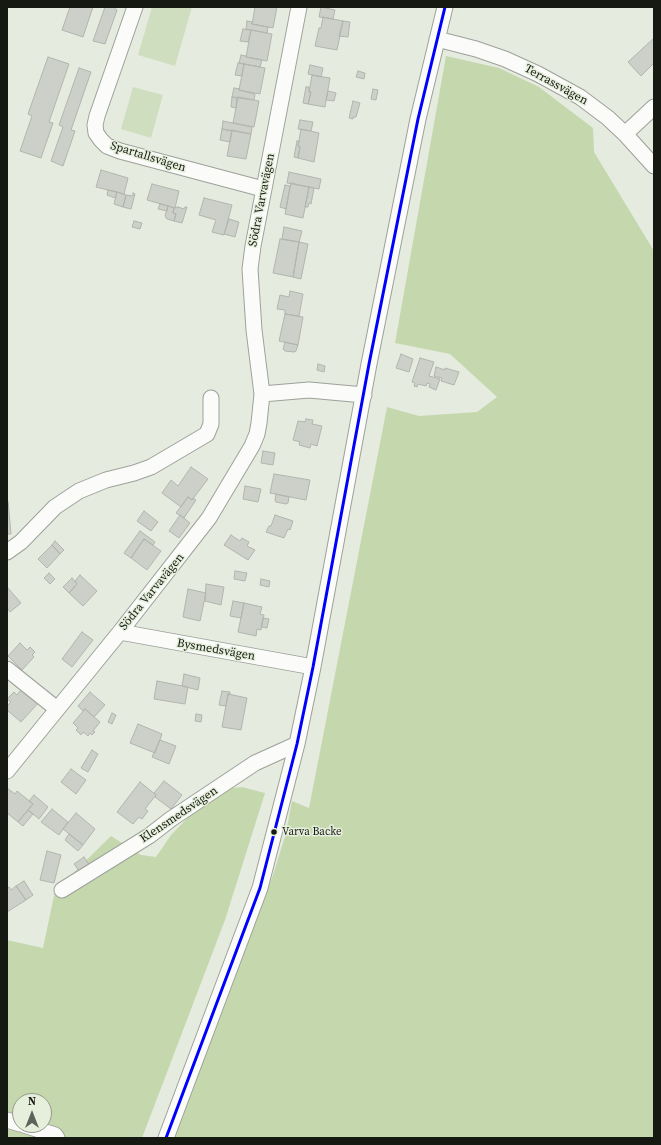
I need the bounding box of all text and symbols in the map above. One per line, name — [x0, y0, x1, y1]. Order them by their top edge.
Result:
street label: Terrassvägen — [522, 62, 590, 108]
street label: Spartallsvägen — [109, 139, 187, 175]
street label: Södra Varvavägen — [246, 152, 278, 248]
street label: Södra Varvavägen — [117, 551, 187, 633]
street label: Bysmedsvägen — [176, 636, 256, 664]
street label: Klensmedsvägen — [137, 784, 221, 846]
place label: Varva Backe — [282, 825, 342, 839]
marker: Varva Backe — [269, 827, 279, 837]
north arrow — [12, 1093, 52, 1133]
text: N — [28, 1094, 36, 1109]

